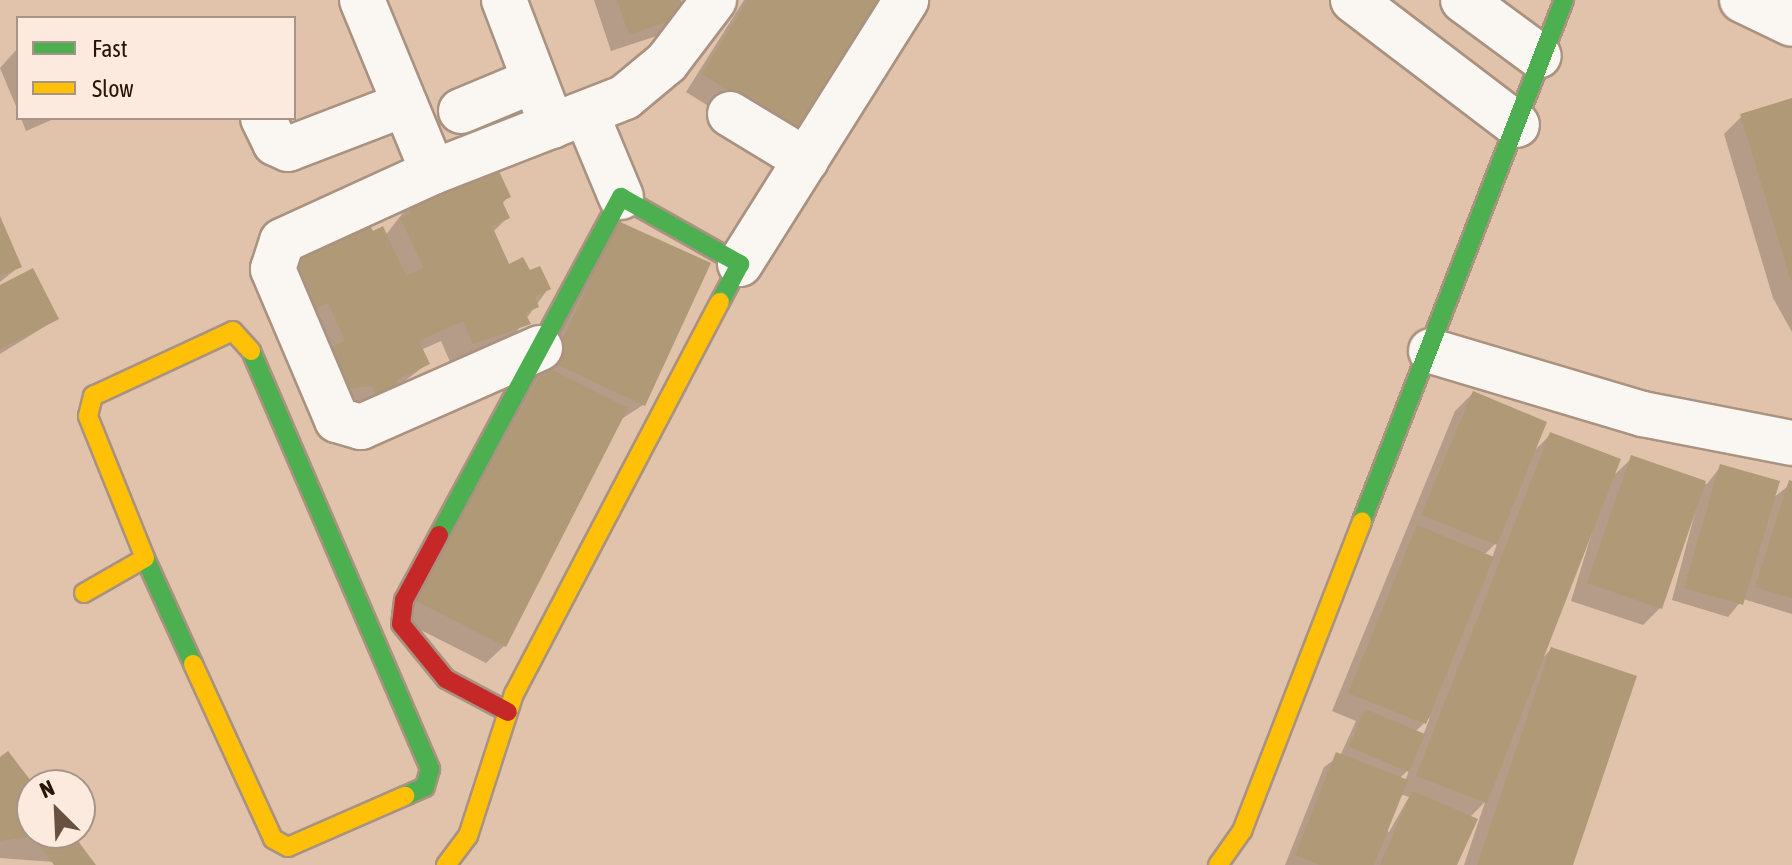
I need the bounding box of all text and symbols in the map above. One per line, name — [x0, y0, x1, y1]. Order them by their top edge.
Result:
legend — [16, 16, 296, 120]
text: Fast — [92, 35, 128, 62]
text: Slow — [92, 75, 134, 102]
north arrow — [16, 769, 96, 849]
text: N — [36, 774, 58, 803]

